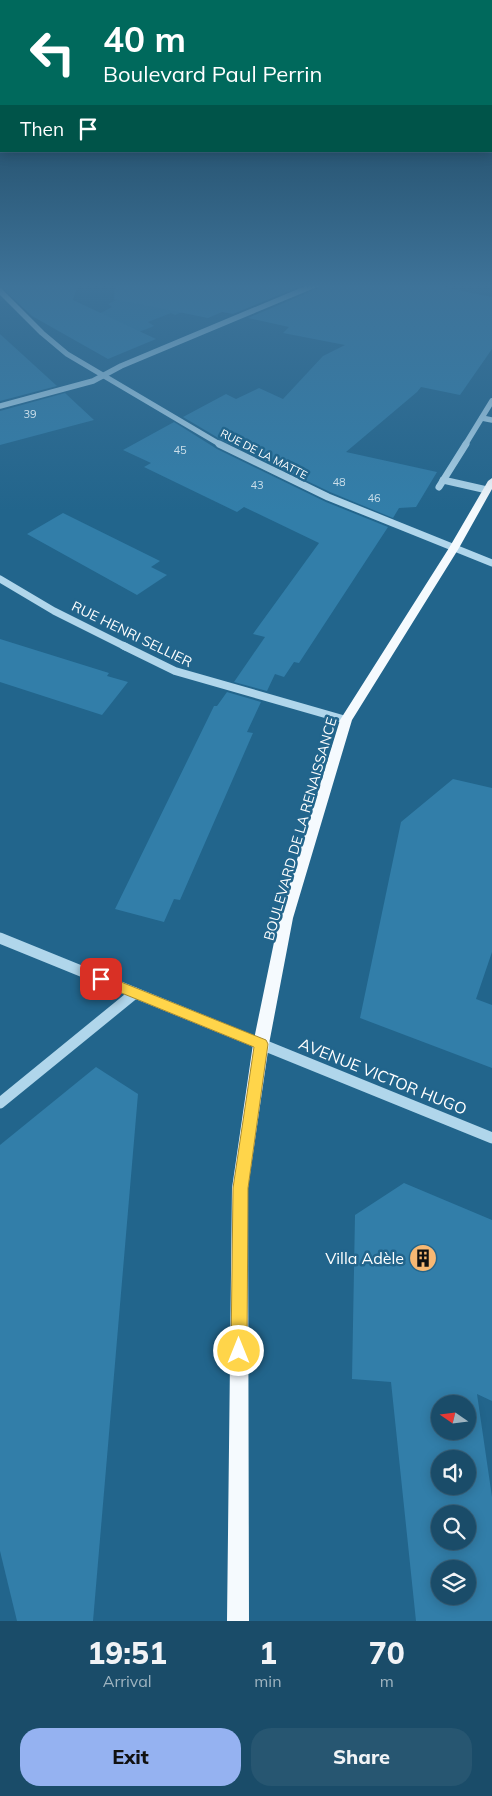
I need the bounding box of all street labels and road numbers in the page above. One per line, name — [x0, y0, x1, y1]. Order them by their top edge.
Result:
street label: RUE DE LA MATTE — [218, 426, 310, 482]
street label: RUE HENRI SELLIER — [69, 597, 196, 671]
street label: BOULEVARD DE LA RENAISSANCE — [259, 715, 341, 943]
street label: AVENUE VICTOR HUGO — [296, 1033, 470, 1119]

